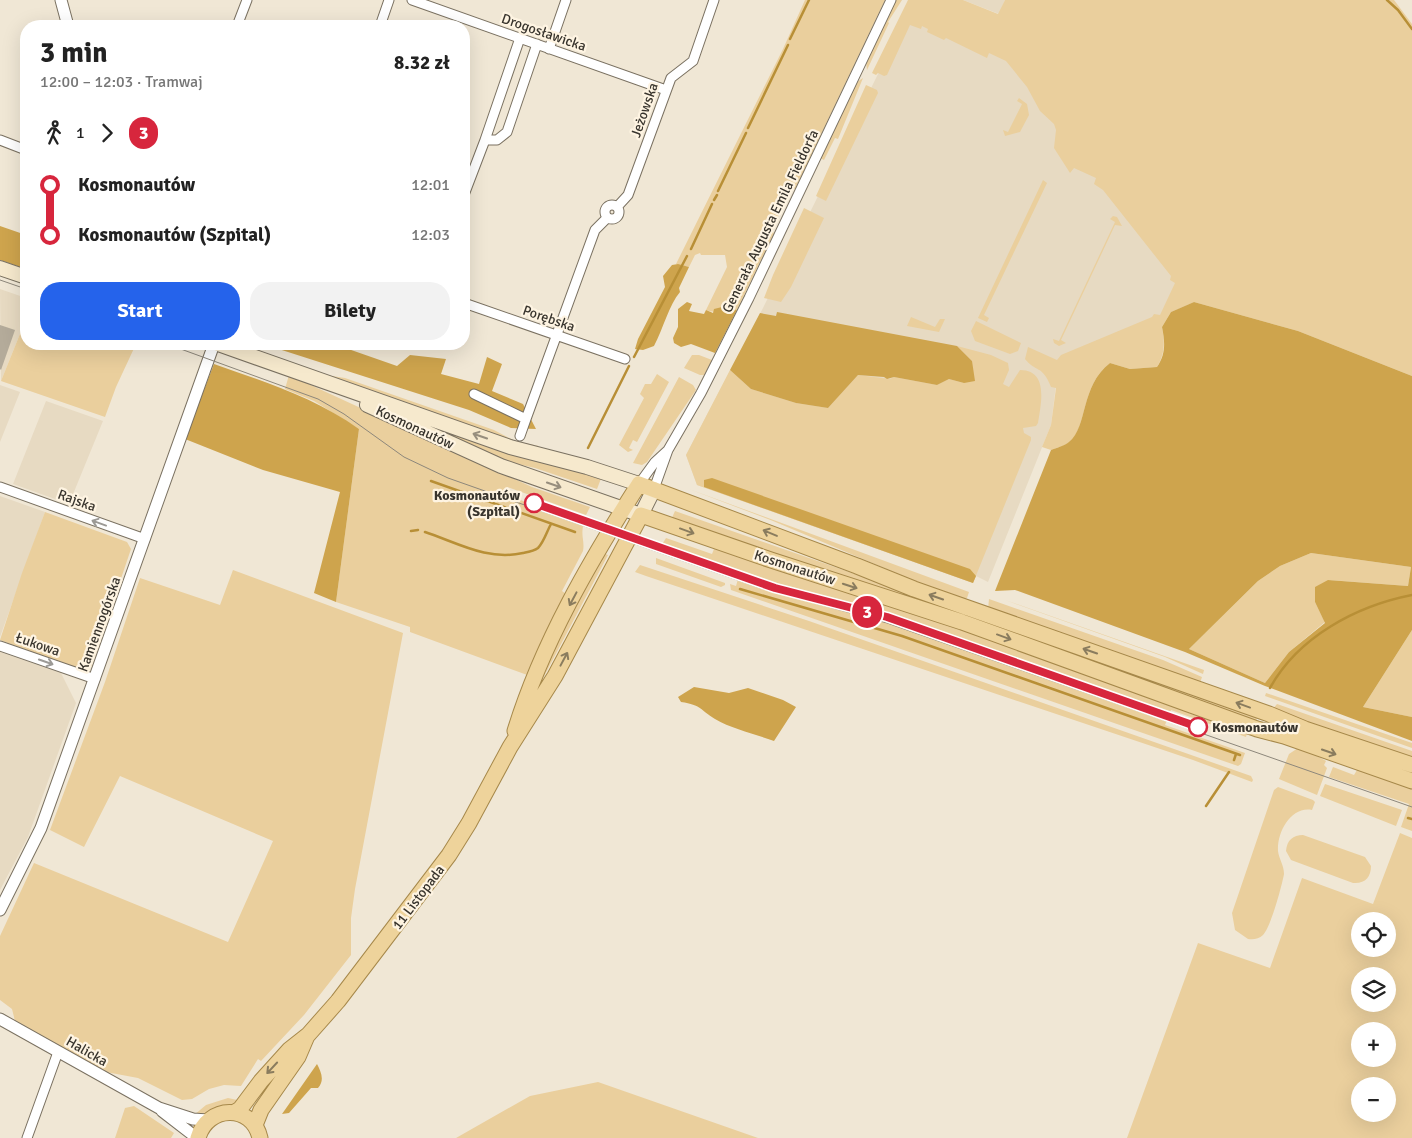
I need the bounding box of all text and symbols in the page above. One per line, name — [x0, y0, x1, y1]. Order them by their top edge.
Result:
street label: Drogosławicka — [499, 10, 588, 55]
text: 3 min — [40, 36, 108, 70]
text: 8.32 zł — [394, 51, 450, 75]
text: 12:00 – 12:03 · Tramwaj — [40, 72, 203, 92]
street label: Jeżowska — [627, 81, 662, 140]
icon: walk — [40, 119, 68, 147]
icon: forward — [93, 119, 121, 147]
text: 3 — [139, 122, 148, 144]
text: 1 — [76, 123, 85, 143]
street label: Generała Augusta Emila Fieldorfa — [719, 127, 822, 315]
text: Kosmonautów — [78, 173, 195, 197]
text: 12:01 — [411, 175, 450, 195]
text: Kosmonautów (Szpital) — [78, 223, 271, 247]
text: 12:03 — [411, 225, 450, 245]
button: Start — [40, 282, 240, 340]
button: Bilety — [250, 282, 450, 340]
street label: Porębska — [520, 302, 577, 335]
street label: Kosmonautów — [373, 402, 457, 453]
one-way arrow — [472, 431, 488, 441]
one-way arrow — [546, 481, 562, 490]
street label: Rajska — [55, 486, 98, 515]
place label: Kosmonautów (Szpital) — [434, 487, 520, 520]
marker: Kosmonautów (Szpital) — [524, 493, 544, 513]
one-way arrow — [92, 518, 108, 527]
one-way arrow — [679, 527, 694, 536]
one-way arrow — [763, 528, 778, 537]
street label: Kosmonautów — [752, 546, 838, 589]
street label: Kamiennogórska — [74, 574, 125, 674]
one-way arrow — [842, 581, 858, 591]
one-way arrow — [568, 591, 577, 606]
one-way arrow — [929, 592, 944, 601]
line badge: 3 — [851, 596, 883, 628]
text: 3 — [862, 601, 872, 623]
street label: Łukowa — [13, 629, 62, 660]
one-way arrow — [996, 633, 1012, 642]
one-way arrow — [1082, 645, 1098, 655]
one-way arrow — [560, 652, 570, 667]
one-way arrow — [38, 658, 53, 667]
one-way arrow — [1236, 700, 1251, 709]
marker: Kosmonautów — [1188, 717, 1208, 737]
place label: Kosmonautów — [1212, 719, 1299, 736]
one-way arrow — [1321, 748, 1337, 757]
street label: 11 Listopada — [389, 862, 448, 933]
map controls — [1351, 912, 1396, 1122]
button: locate — [1351, 912, 1396, 957]
button: layers — [1351, 967, 1396, 1012]
button: + — [1351, 1022, 1396, 1067]
street label: Halicka — [63, 1033, 111, 1070]
one-way arrow — [266, 1062, 278, 1075]
button: − — [1351, 1077, 1396, 1122]

